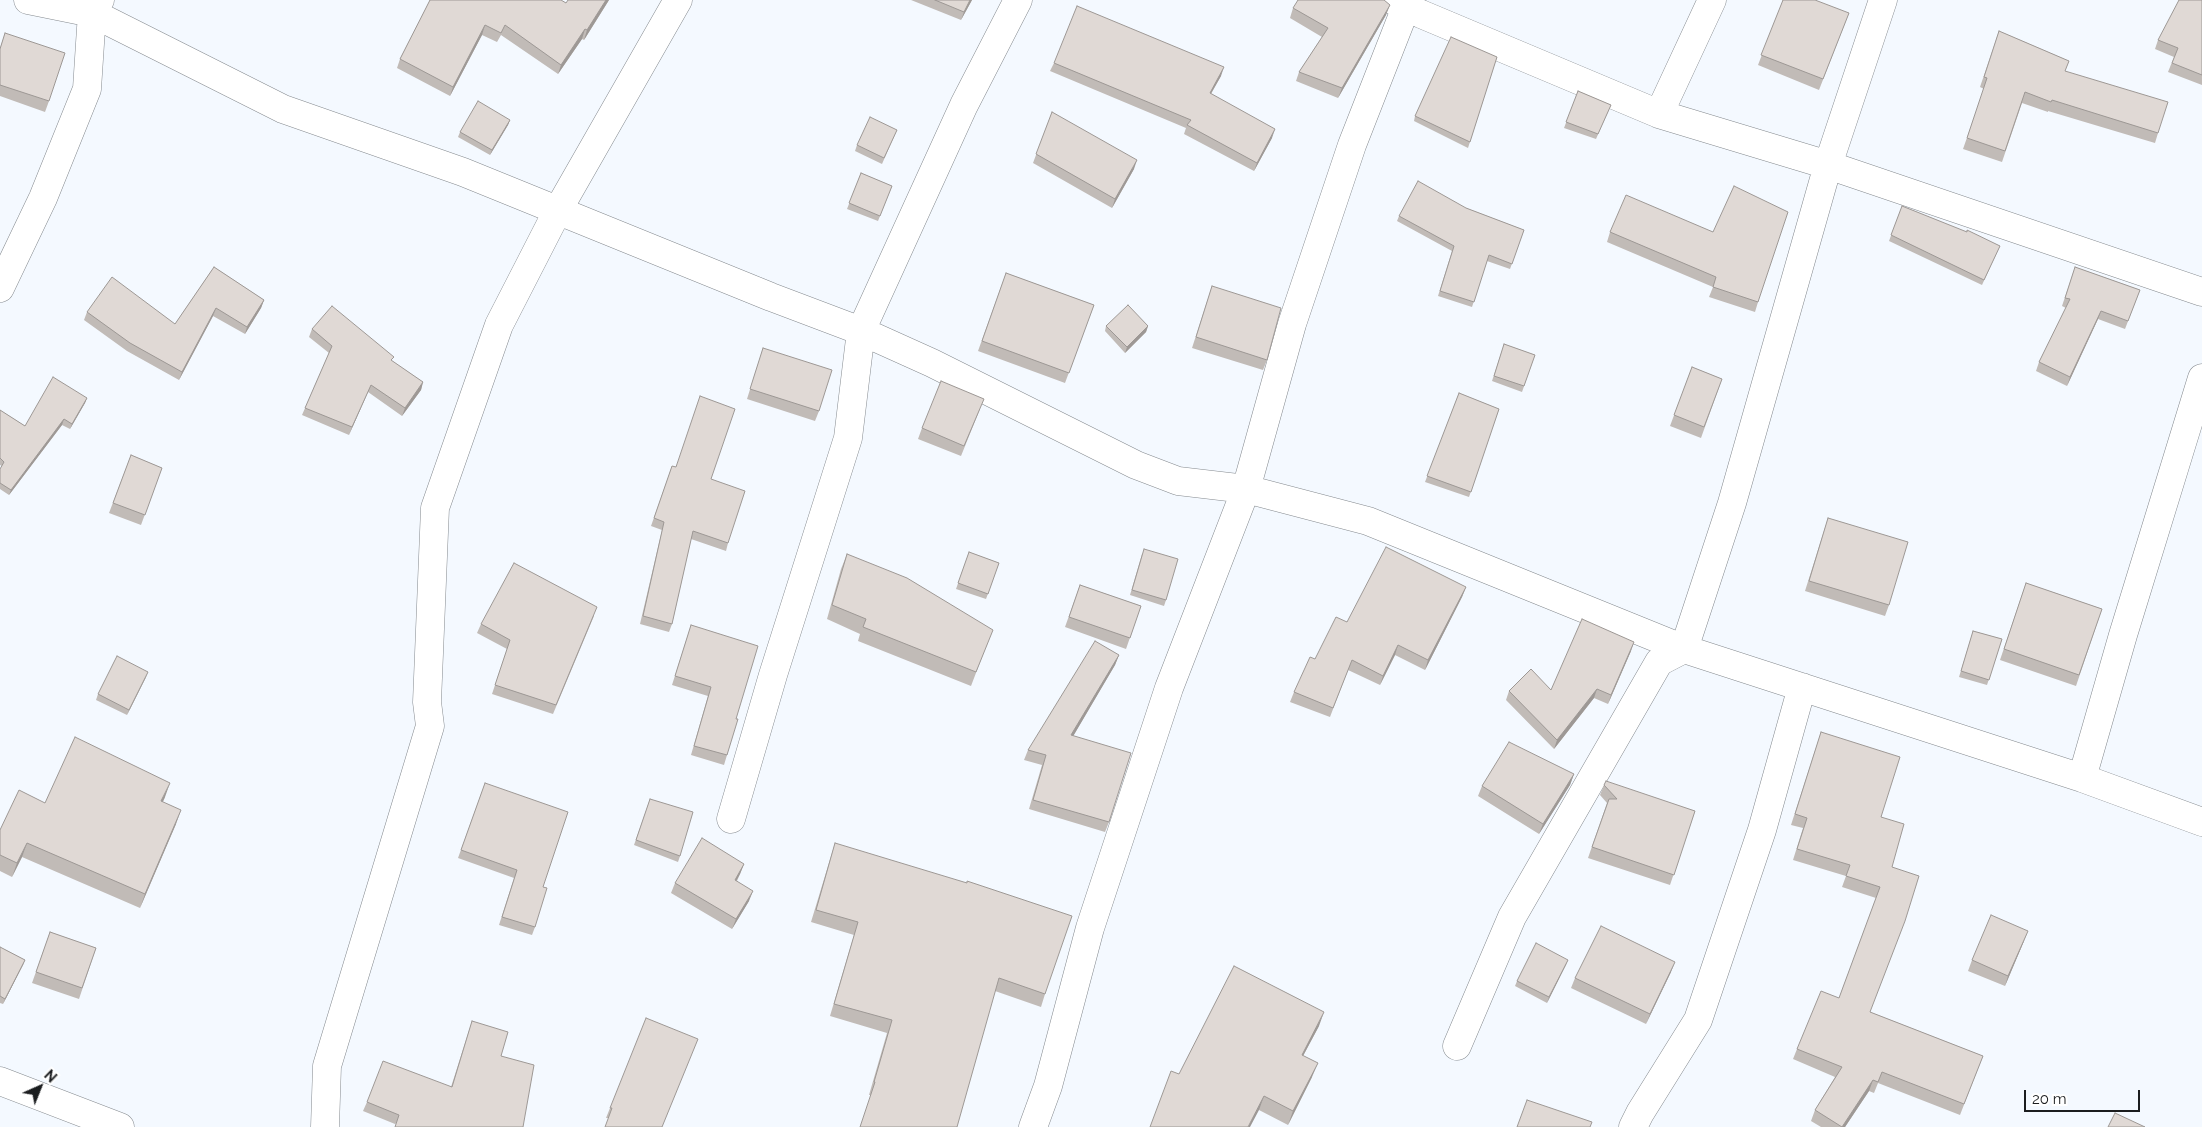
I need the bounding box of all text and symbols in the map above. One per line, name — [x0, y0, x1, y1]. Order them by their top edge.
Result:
north arrow — [15, 1062, 65, 1112]
text: N — [41, 1067, 60, 1086]
scale bar — [2027, 1080, 2143, 1112]
text: 20 m — [2032, 1090, 2067, 1108]

